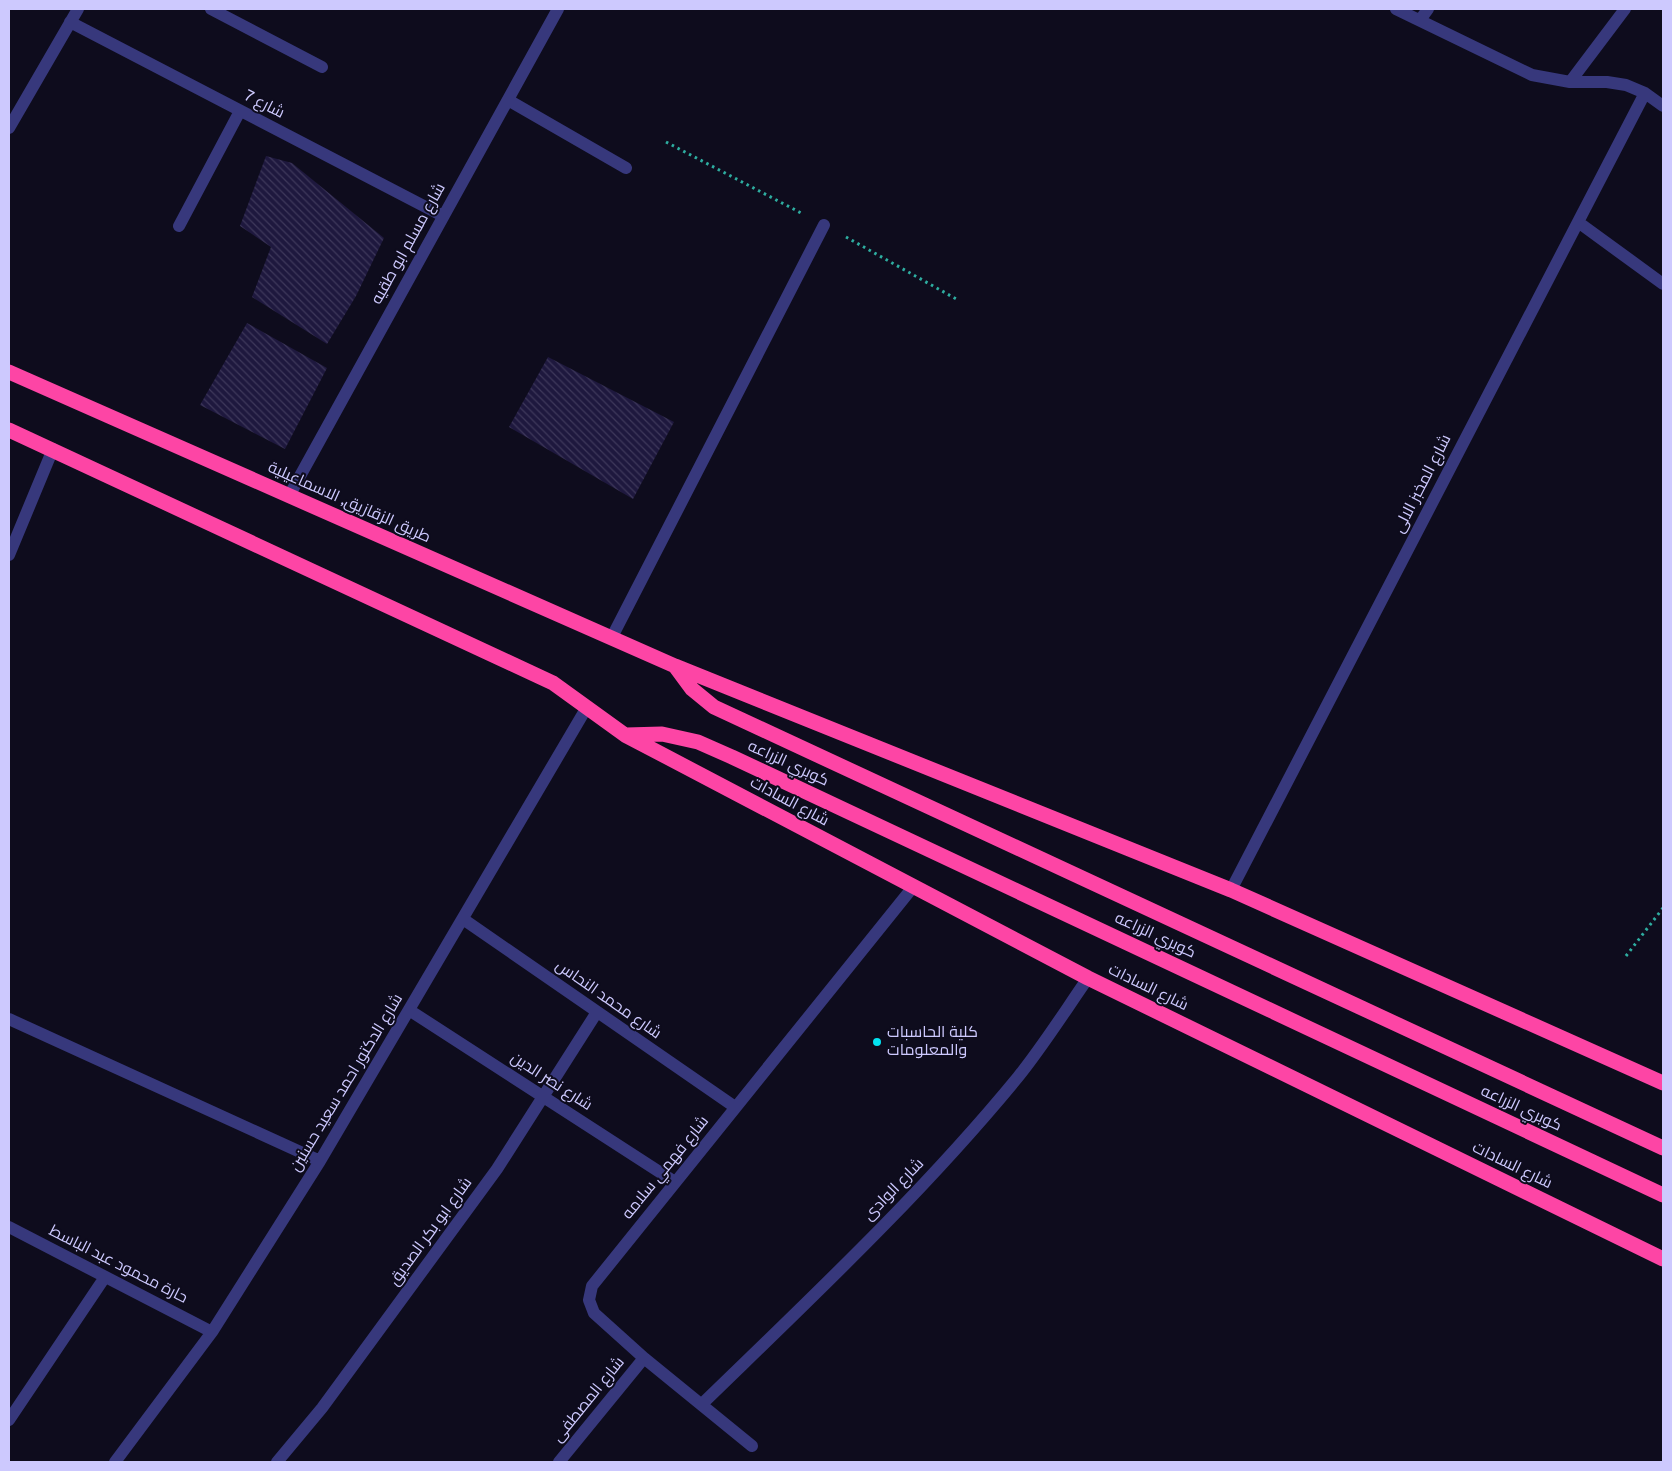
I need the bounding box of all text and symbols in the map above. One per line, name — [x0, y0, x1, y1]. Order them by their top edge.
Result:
street label: شارع 7 — [240, 86, 288, 124]
street label: شارع مسلم ابو طقيه — [367, 180, 451, 308]
street label: شارع المخبز الالى — [1390, 431, 1456, 537]
street label: طريق الزقازيق, الاسماعيلية — [264, 458, 434, 548]
street label: كوبري الزراعه — [743, 737, 832, 793]
street label: شارع السادات — [746, 773, 832, 831]
street label: كوبري الزراعه — [1110, 909, 1199, 965]
street label: شارع محمد النحاس — [551, 956, 665, 1044]
street label: شارع السادات — [1105, 960, 1191, 1016]
street label: شارع الدكتور احمد سعيد حسنين — [286, 990, 408, 1176]
place label: كلية الحاسبات والمعلومات — [887, 1023, 978, 1061]
marker: كلية الحاسبات والمعلومات — [871, 1036, 883, 1048]
street label: شارع نصر الدين — [506, 1048, 596, 1116]
street label: كوبري الزراعه — [1476, 1082, 1565, 1138]
street label: شارع فهمي سلامه — [618, 1112, 715, 1225]
street label: شارع السادات — [1469, 1138, 1555, 1194]
street label: شارع الوادى — [859, 1155, 929, 1225]
street label: شارع ابو بكر الصديق — [385, 1174, 477, 1290]
street label: حارة محمود عبد الباسط — [45, 1221, 191, 1309]
street label: شارع المصطفى — [548, 1353, 630, 1447]

